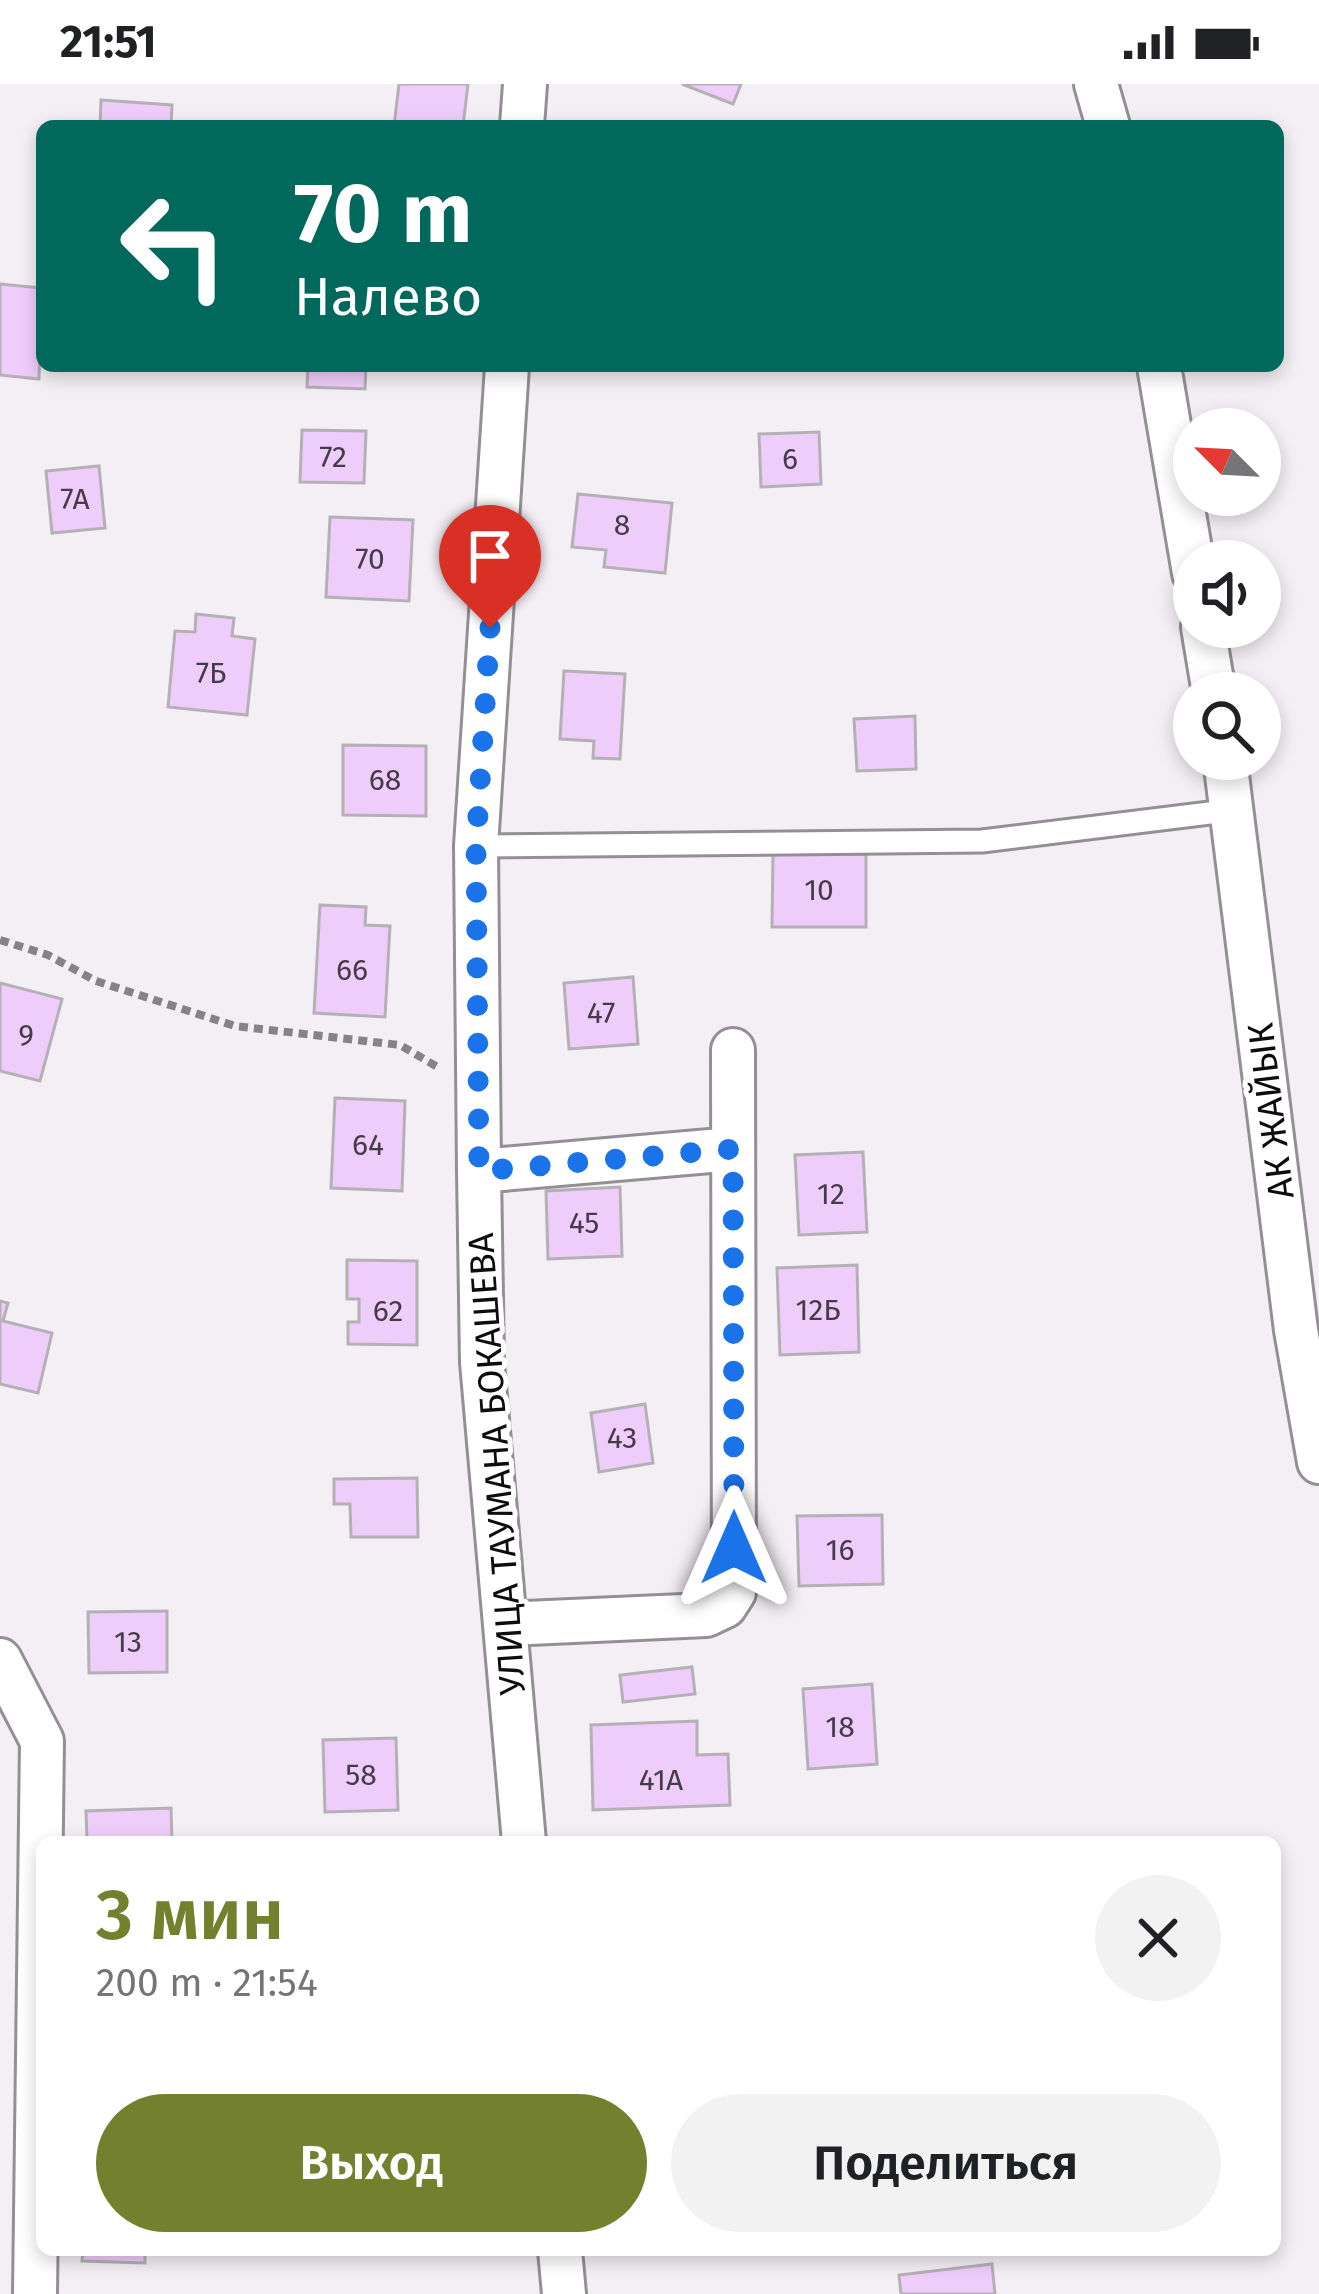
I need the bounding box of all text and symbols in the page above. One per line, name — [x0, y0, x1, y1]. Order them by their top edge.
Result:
text: 21:51 — [60, 15, 157, 69]
text: 70 m — [294, 163, 472, 264]
icon: left — [96, 168, 252, 324]
text: Налево — [294, 265, 482, 329]
north arrow — [1173, 408, 1281, 516]
map controls — [1173, 408, 1281, 780]
house number: 72 — [319, 439, 347, 475]
house number: 6 — [782, 441, 798, 477]
house number: 7А — [60, 481, 91, 517]
pin — [439, 505, 541, 628]
house number: 8 — [614, 507, 630, 543]
icon: arrive — [457, 523, 523, 589]
button: sound — [1173, 540, 1281, 648]
house number: 70 — [355, 541, 385, 577]
house number: 7Б — [196, 655, 226, 691]
button: search — [1173, 672, 1281, 780]
house number: 68 — [369, 762, 401, 798]
house number: 10 — [804, 872, 834, 908]
house number: 66 — [336, 952, 368, 988]
house number: 47 — [587, 995, 615, 1031]
house number: 9 — [18, 1017, 34, 1053]
street label: АК ЖАЙЫК — [1238, 1020, 1304, 1201]
house number: 64 — [352, 1127, 384, 1163]
house number: 12 — [817, 1176, 845, 1212]
house number: 45 — [569, 1205, 599, 1241]
street label: УЛИЦА ТАУМАНА БОКАШЕВА — [459, 1231, 535, 1696]
house number: 12Б — [795, 1292, 841, 1328]
house number: 62 — [373, 1293, 403, 1329]
house number: 43 — [607, 1420, 637, 1456]
position arrow — [671, 1485, 797, 1611]
house number: 16 — [826, 1532, 854, 1568]
house number: 13 — [114, 1624, 142, 1660]
house number: 18 — [825, 1709, 855, 1745]
house number: 58 — [345, 1757, 377, 1793]
house number: 41А — [639, 1762, 684, 1798]
text: 3 мин — [96, 1872, 284, 1958]
button: close — [1095, 1875, 1221, 2001]
text: 200 m · 21:54 — [96, 1960, 318, 2006]
button: Выход — [96, 2094, 647, 2232]
button: Поделиться — [671, 2094, 1221, 2232]

